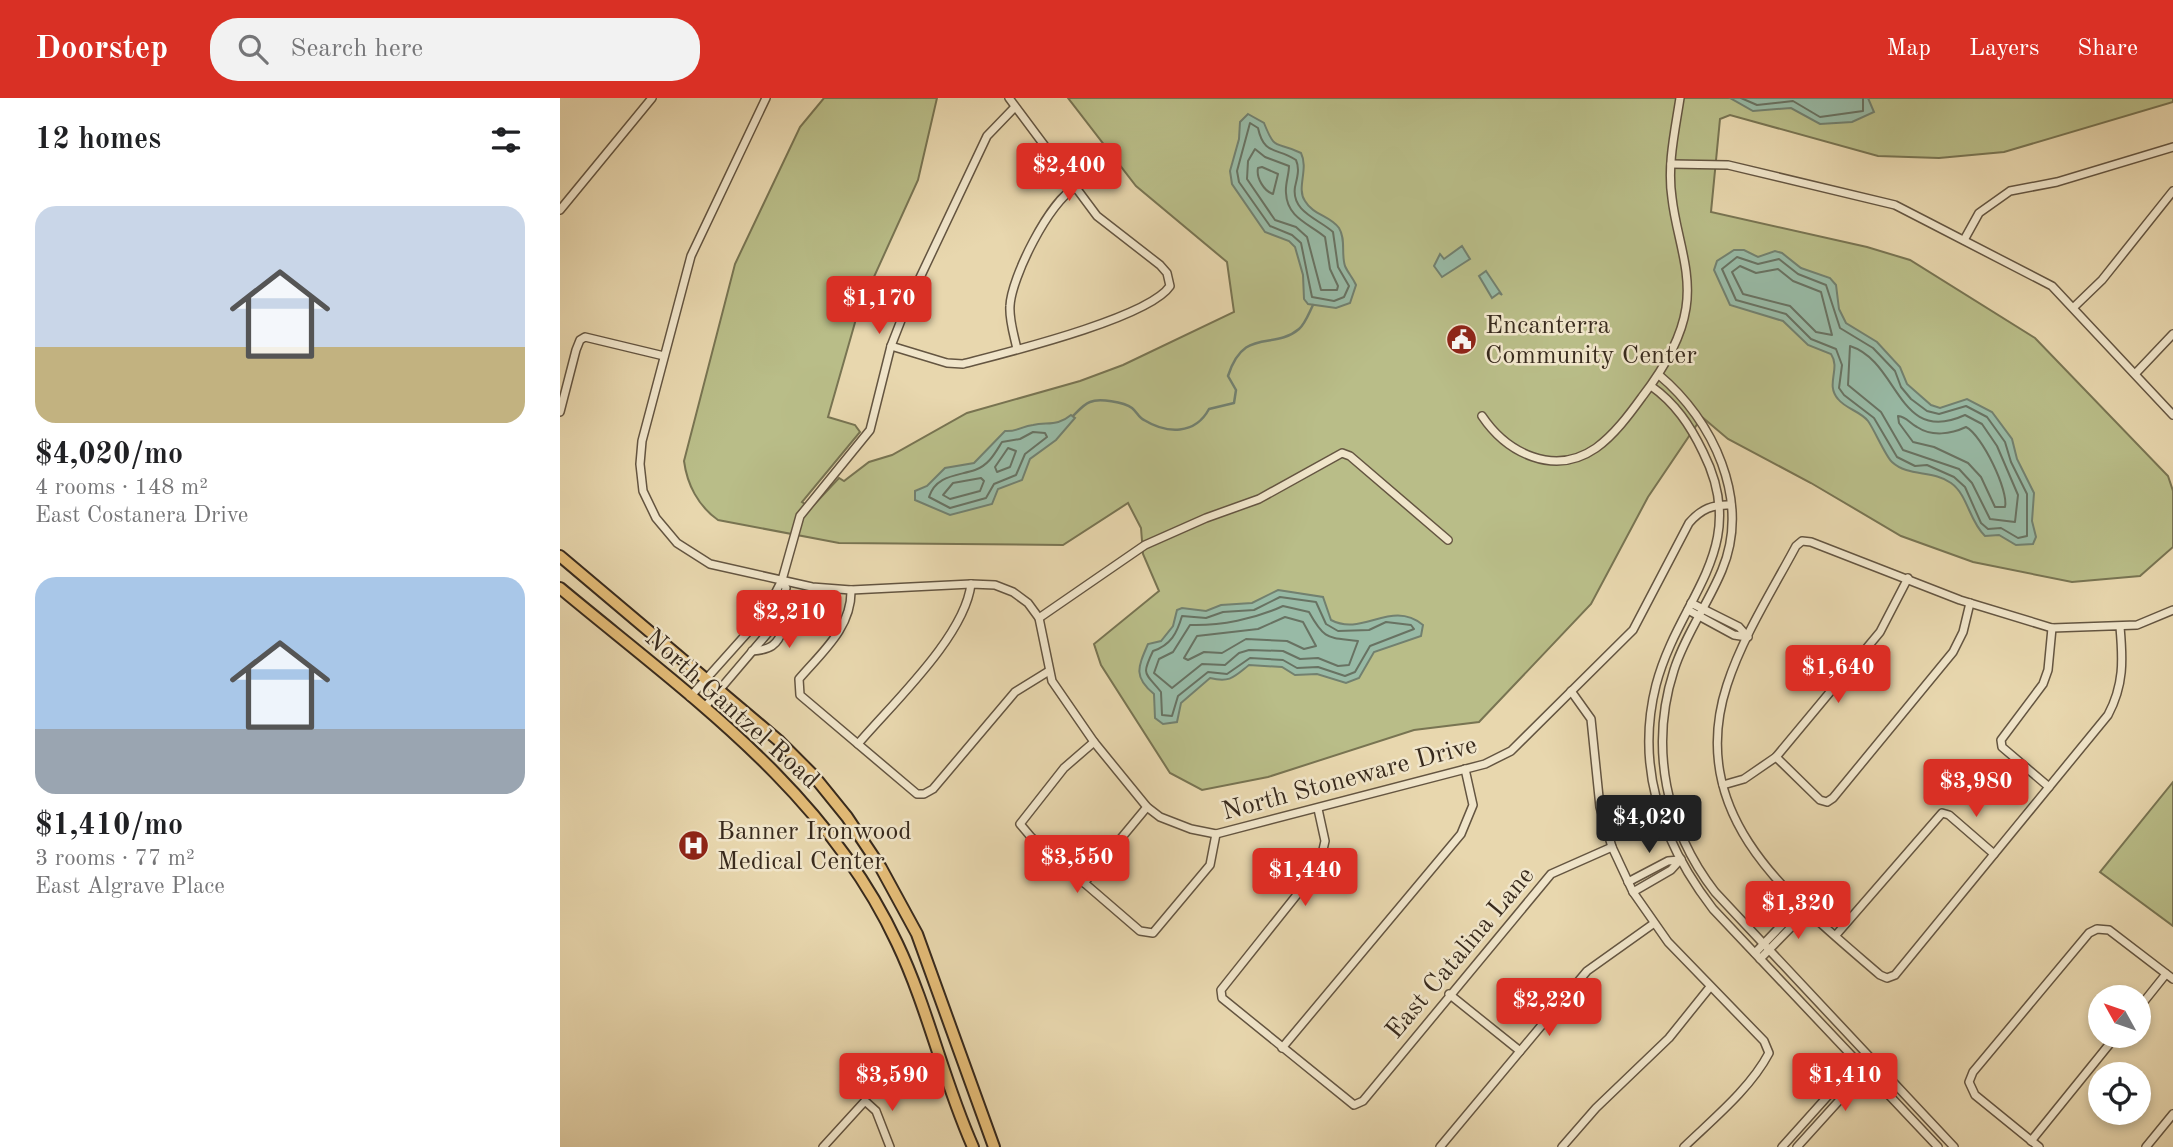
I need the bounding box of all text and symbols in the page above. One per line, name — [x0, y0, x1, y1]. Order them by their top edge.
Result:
search box — [210, 18, 700, 81]
icon: search — [234, 30, 272, 68]
text: Doorstep — [35, 33, 168, 66]
text: Search here — [290, 36, 423, 62]
text: Map — [1887, 37, 1931, 61]
text: Layers — [1969, 37, 2039, 61]
text: Share — [2077, 37, 2138, 61]
icon: filters — [487, 121, 525, 159]
text: 12 homes — [35, 125, 161, 155]
pin: $2,400 — [1012, 144, 1126, 203]
text: $2,400 — [1032, 154, 1106, 177]
icon: home — [217, 251, 343, 377]
pin: $1,170 — [822, 276, 936, 336]
text: $1,170 — [842, 287, 916, 310]
place label: Encanterra Community Center — [1485, 313, 1697, 369]
public building icon: Encanterra Community Center — [1445, 322, 1479, 356]
text: $4,020/mo — [35, 440, 183, 470]
text: 4 rooms · 148 m² — [35, 476, 208, 499]
text: East Costanera Drive — [35, 504, 248, 527]
pin: $2,210 — [732, 590, 846, 650]
text: $2,210 — [752, 601, 826, 624]
icon: home — [217, 622, 343, 748]
street label: North Gantzel Road — [640, 625, 824, 794]
pin: $1,640 — [1781, 646, 1895, 705]
text: $1,640 — [1801, 656, 1875, 679]
street label: North Stoneware Drive — [1219, 732, 1480, 825]
pin: $3,980 — [1919, 760, 2033, 819]
text: $3,980 — [1939, 770, 2013, 793]
pin: $4,020 — [1592, 796, 1706, 855]
text: $4,020 — [1612, 806, 1686, 829]
text: $1,410/mo — [35, 811, 183, 841]
place label: Banner Ironwood Medical Center — [717, 819, 912, 875]
hospital icon: Banner Ironwood Medical Center — [677, 828, 711, 862]
pin: $3,550 — [1020, 836, 1134, 895]
text: $3,550 — [1040, 846, 1114, 869]
text: 3 rooms · 77 m² — [35, 847, 195, 870]
pin: $1,440 — [1248, 848, 1362, 908]
text: $1,440 — [1268, 859, 1342, 882]
street label: East Catalina Lane — [1381, 863, 1540, 1044]
text: East Algrave Place — [35, 875, 225, 898]
pin: $1,320 — [1741, 882, 1855, 941]
text: $1,320 — [1761, 892, 1835, 915]
pin: $2,220 — [1492, 978, 1606, 1038]
north arrow — [2088, 985, 2151, 1048]
map controls — [2088, 985, 2151, 1125]
text: $2,220 — [1512, 989, 1586, 1012]
pin: $3,590 — [835, 1054, 949, 1113]
pin: $1,410 — [1788, 1054, 1902, 1113]
button: locate — [2088, 1062, 2151, 1125]
text: $3,590 — [855, 1064, 929, 1087]
text: $1,410 — [1808, 1064, 1882, 1087]

